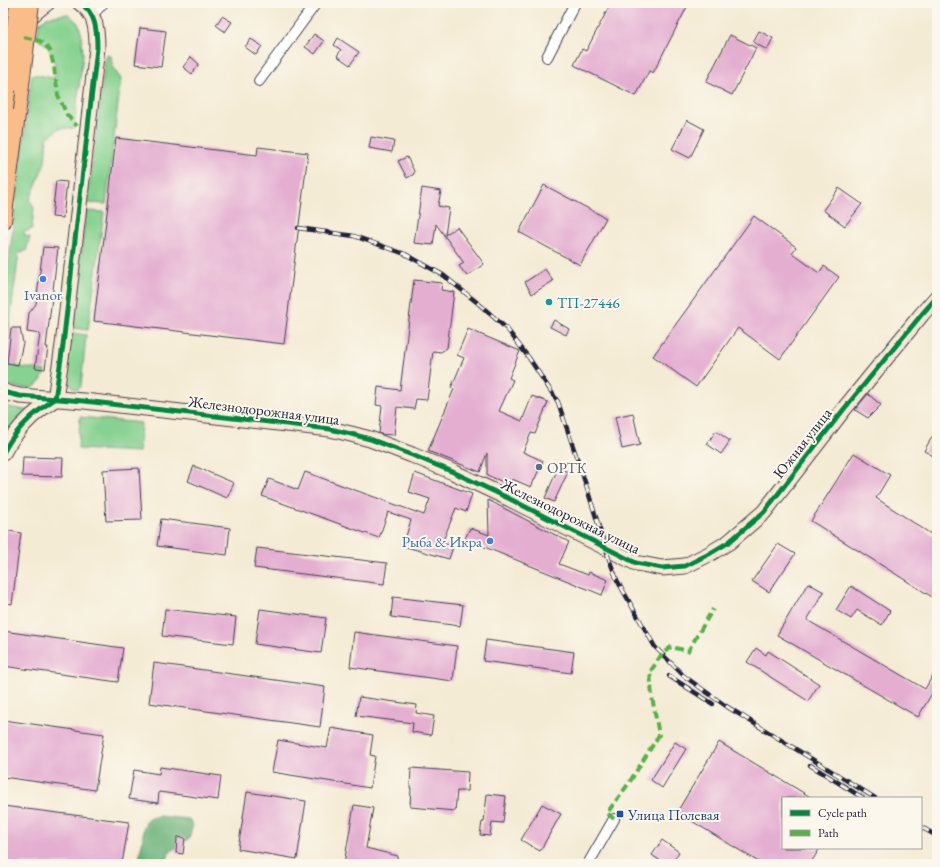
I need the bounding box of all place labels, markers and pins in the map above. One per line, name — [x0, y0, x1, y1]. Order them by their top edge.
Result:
marker: Ivanor — [38, 274, 48, 284]
place label: Ivanor — [24, 285, 62, 304]
place label: ТП-27446 — [557, 293, 620, 312]
marker: ТП-27446 — [544, 297, 554, 307]
place label: ОРТК — [547, 458, 587, 477]
marker: ОРТК — [534, 462, 544, 472]
place label: Рыба & Икра — [402, 532, 482, 551]
marker: Рыба & Икра — [485, 536, 495, 546]
place label: Улица Полевая — [627, 805, 720, 824]
marker: Улица Полевая — [615, 809, 625, 819]

